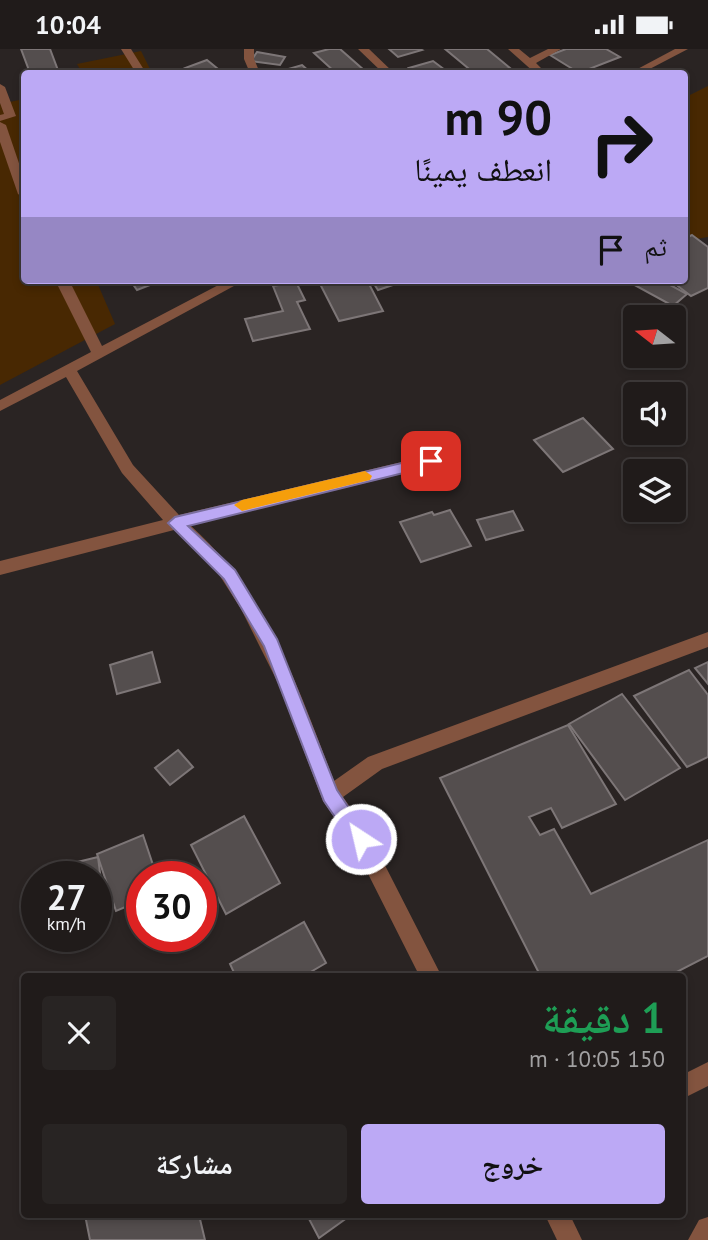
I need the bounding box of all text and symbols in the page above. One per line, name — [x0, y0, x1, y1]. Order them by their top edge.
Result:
text: 10:04 — [35, 8, 101, 41]
text: 90 m — [445, 85, 552, 149]
icon: right — [576, 98, 667, 189]
text: انعطف يمينًا — [414, 148, 552, 190]
text: ثم — [644, 230, 667, 263]
icon: arrive — [592, 231, 630, 269]
north arrow — [623, 305, 686, 367]
map controls — [623, 305, 686, 522]
button: sound — [623, 382, 686, 445]
pin — [401, 431, 461, 491]
icon: arrive — [412, 442, 450, 480]
button: layers — [623, 459, 686, 522]
position arrow — [324, 802, 398, 876]
speed limit sign: 30 — [126, 861, 217, 952]
text: 27 — [47, 874, 86, 920]
text: km/h — [47, 912, 86, 935]
text: 1 دقيقة — [542, 990, 665, 1045]
button: close — [42, 996, 116, 1070]
text: 150 m · 10:05 — [529, 1044, 665, 1073]
button: مشاركة — [42, 1124, 347, 1204]
button: خروج — [361, 1124, 665, 1204]

